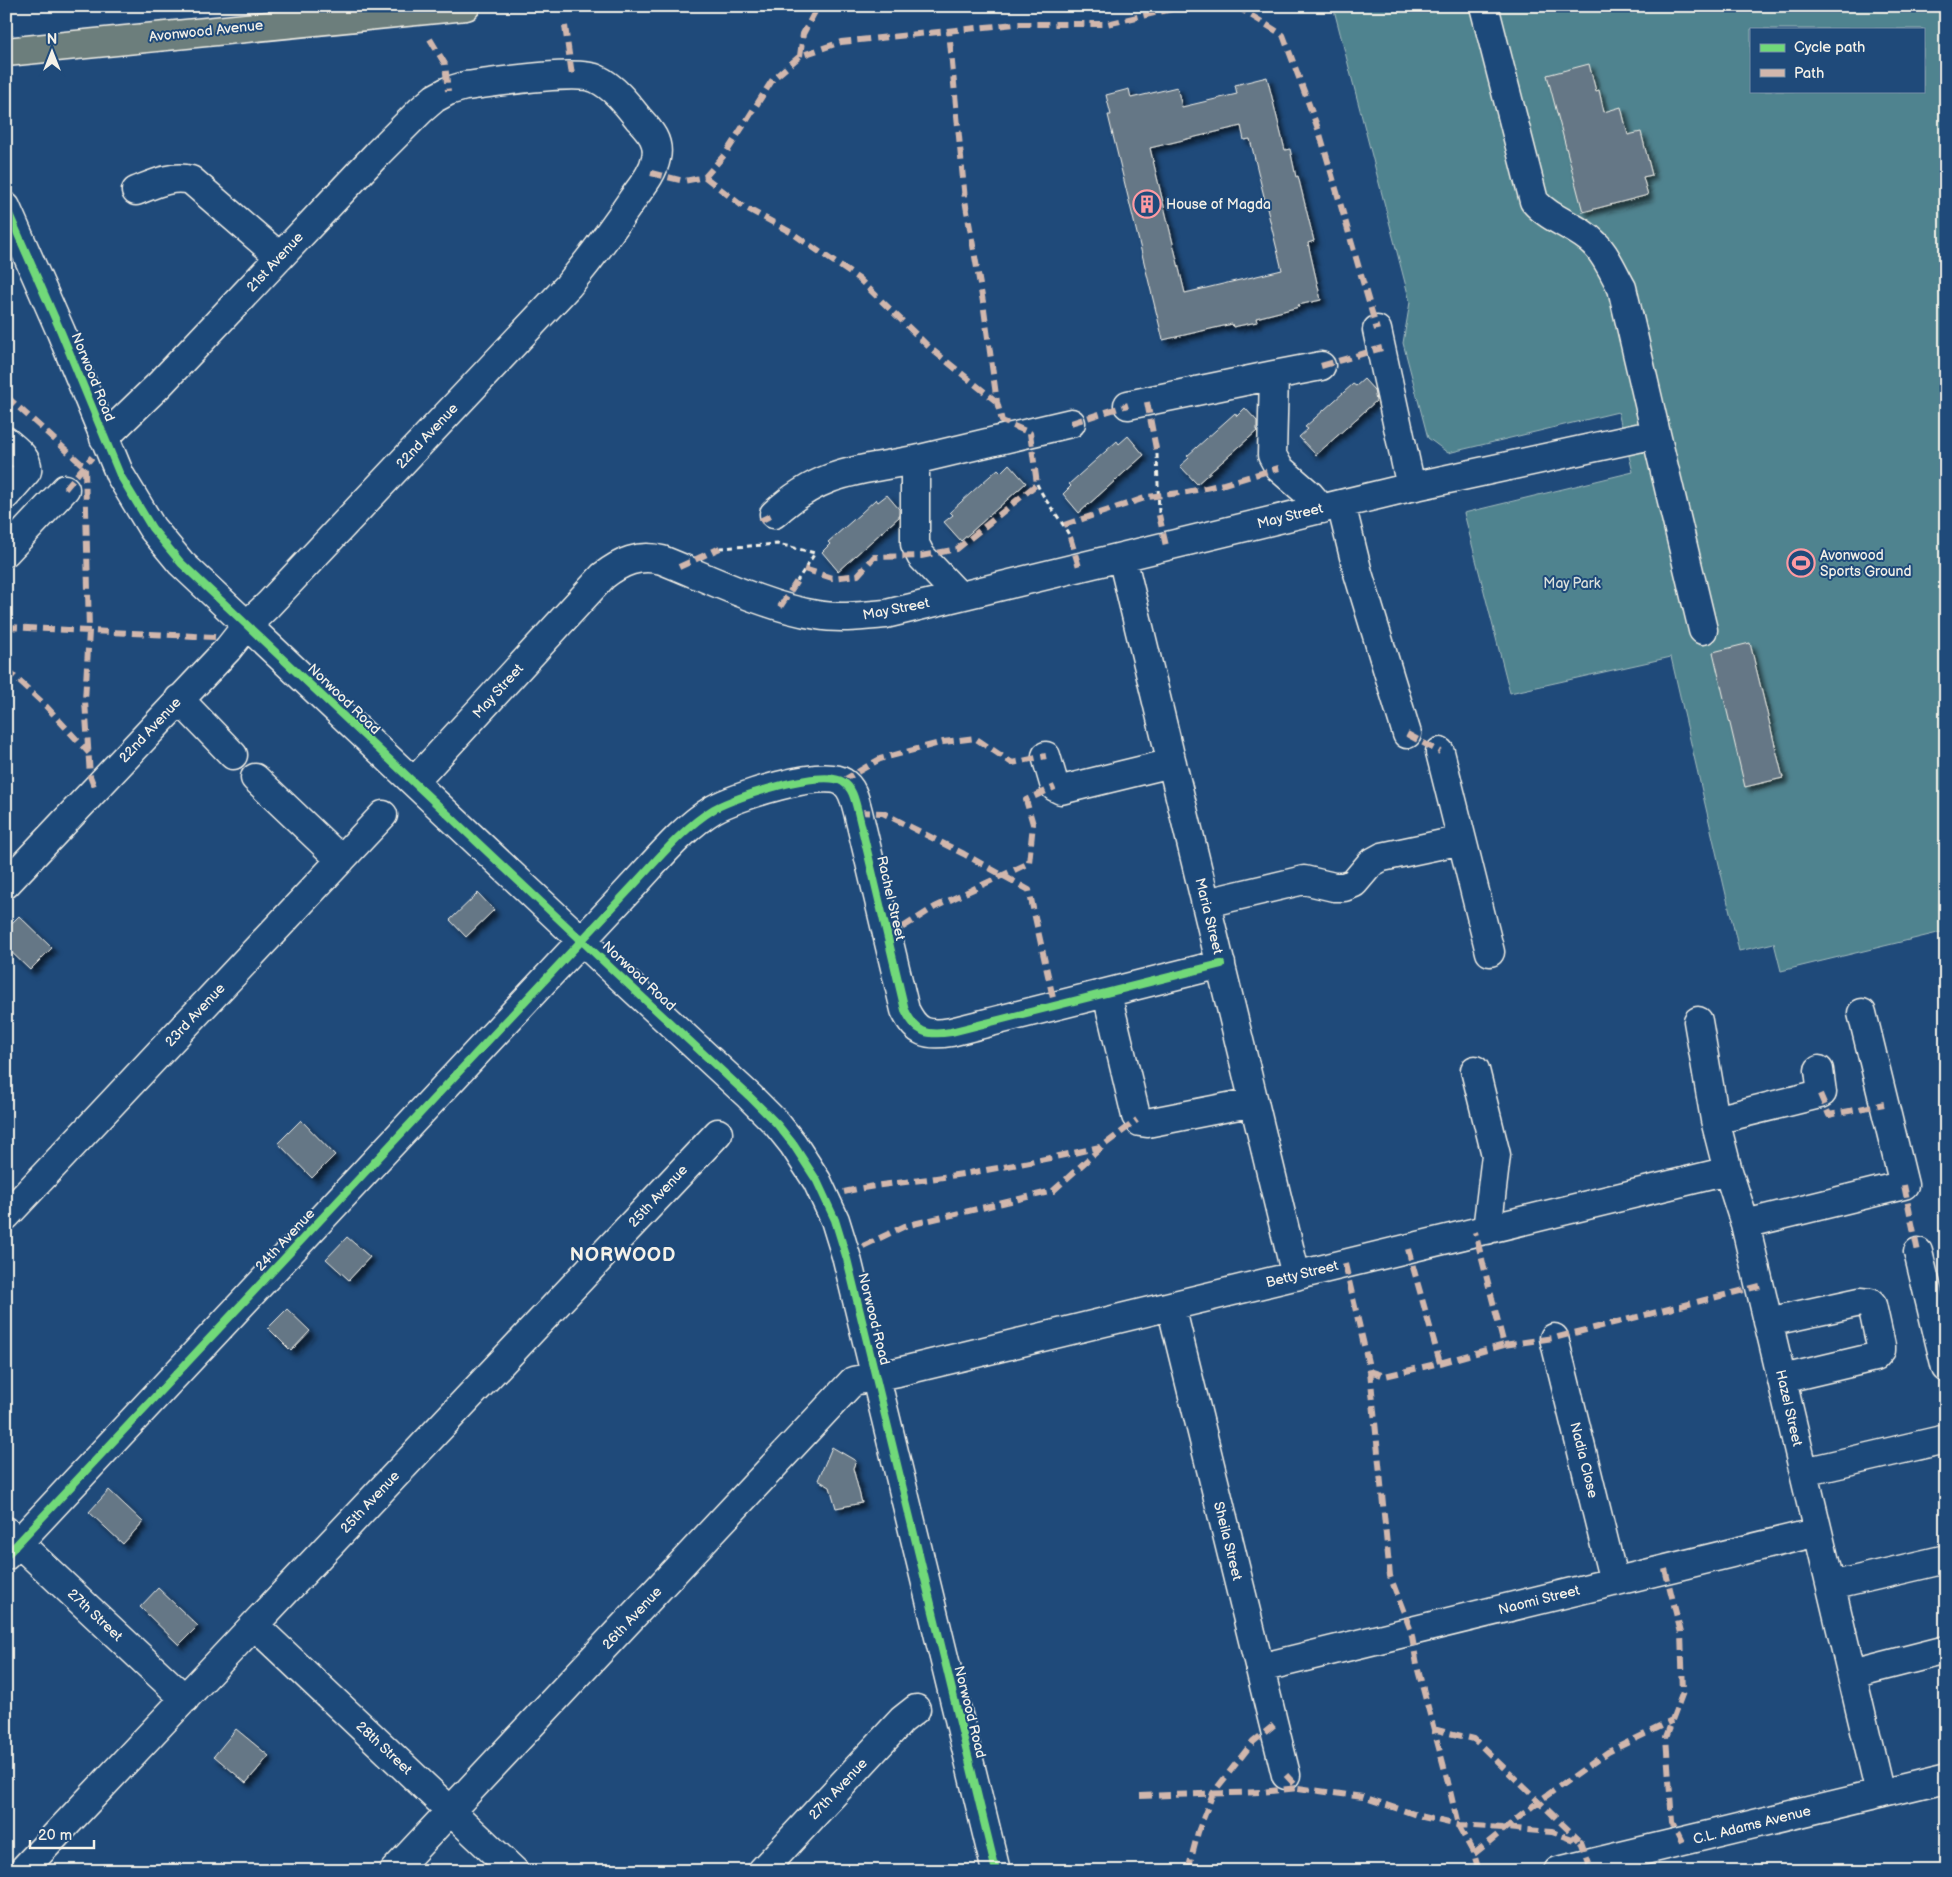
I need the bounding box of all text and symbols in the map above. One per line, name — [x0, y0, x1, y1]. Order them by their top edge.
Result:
street label: Avonwood Avenue — [148, 17, 264, 45]
north arrow — [28, 28, 78, 78]
legend — [1750, 28, 1924, 92]
text: N — [47, 31, 57, 48]
text: Cycle path — [1794, 38, 1865, 57]
text: Path — [1794, 64, 1824, 83]
building icon: House of Magda — [1132, 189, 1162, 219]
place label: House of Magda — [1166, 196, 1271, 213]
street label: 21st Avenue — [243, 229, 307, 295]
street label: Norwood Road — [67, 330, 119, 424]
street label: 22nd Avenue — [392, 400, 462, 472]
street label: May Street — [1255, 499, 1325, 532]
place label: Avonwood Sports Ground — [1820, 547, 1911, 580]
sports icon: Avonwood Sports Ground — [1786, 548, 1816, 578]
park label: May Park — [1543, 575, 1601, 592]
street label: May Street — [861, 594, 931, 624]
street label: Norwood Road — [304, 660, 384, 738]
street label: May Street — [469, 660, 527, 722]
street label: 22nd Avenue — [115, 694, 185, 766]
street label: Rachel Street — [873, 854, 909, 943]
street label: Maria Street — [1191, 876, 1227, 957]
street label: Norwood Road — [599, 938, 679, 1014]
street label: 23rd Avenue — [161, 980, 229, 1050]
street label: 25th Avenue — [625, 1161, 691, 1231]
street label: 24th Avenue — [252, 1205, 318, 1275]
district label: NORWOOD — [570, 1244, 676, 1267]
street label: Betty Street — [1264, 1257, 1341, 1291]
street label: Norwood Road — [854, 1271, 894, 1367]
street label: Hazel Street — [1772, 1368, 1806, 1449]
street label: Nadia Close — [1566, 1420, 1602, 1500]
street label: 25th Avenue — [337, 1467, 403, 1537]
street label: Sheila Street — [1210, 1500, 1246, 1583]
street label: Naomi Street — [1497, 1582, 1582, 1618]
street label: 26th Avenue — [599, 1583, 665, 1653]
street label: 27th Street — [64, 1585, 127, 1645]
street label: Norwood Road — [950, 1664, 990, 1760]
street label: 28th Street — [352, 1718, 416, 1779]
street label: 27th Avenue — [805, 1755, 871, 1823]
street label: C.L. Adams Avenue — [1691, 1802, 1813, 1848]
scale bar — [30, 1817, 94, 1849]
text: 20 m — [38, 1826, 72, 1845]

